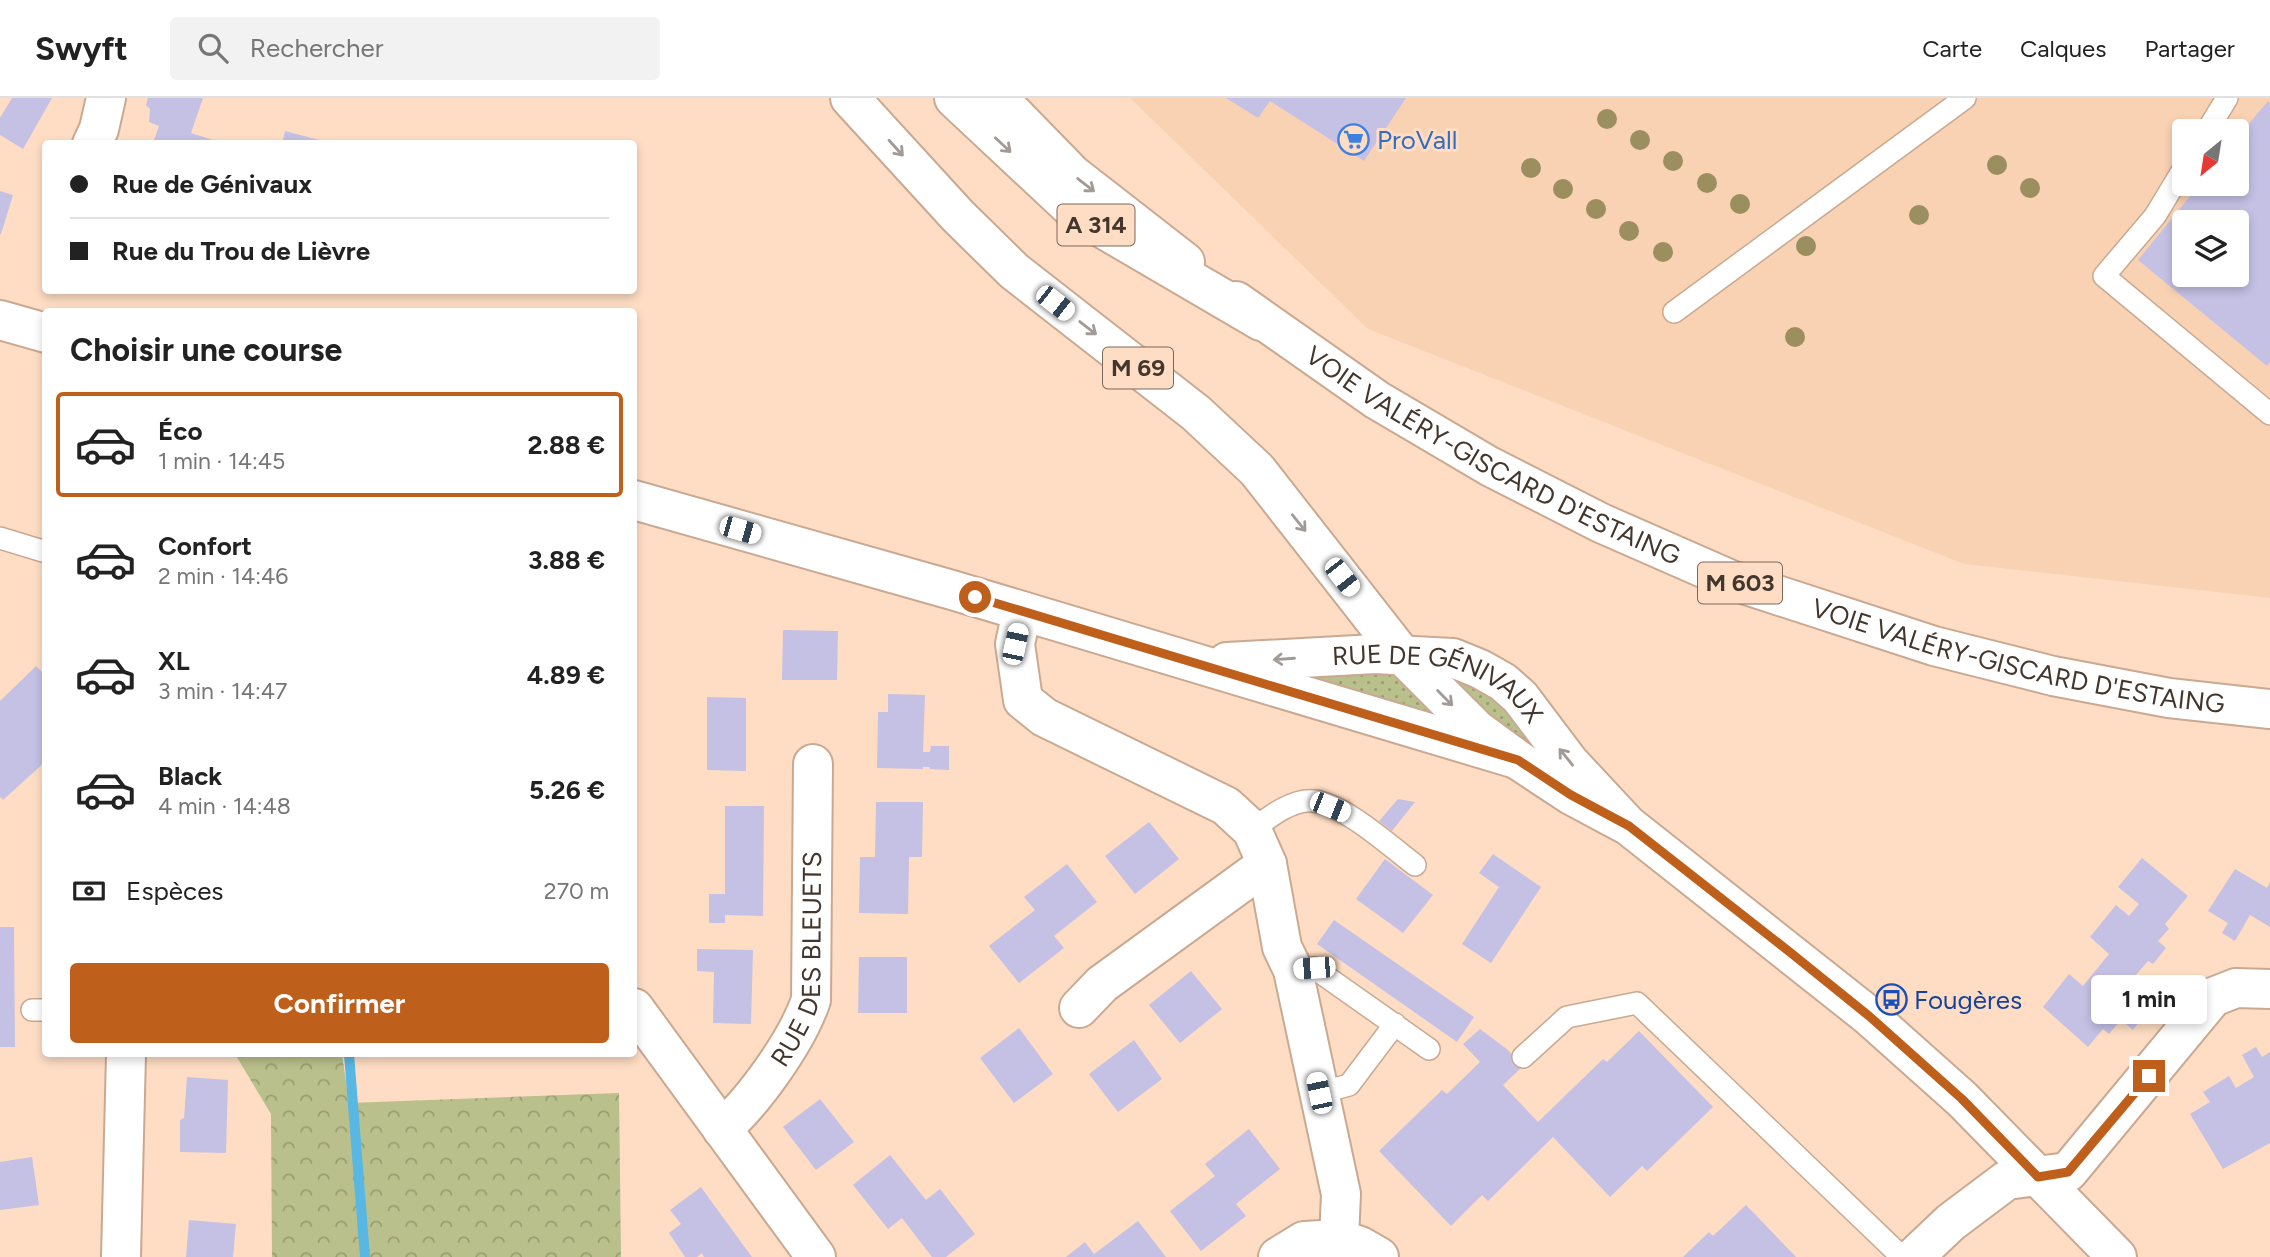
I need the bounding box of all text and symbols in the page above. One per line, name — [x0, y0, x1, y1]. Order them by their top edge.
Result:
search box — [170, 17, 660, 80]
text: Swyft — [35, 29, 128, 68]
icon: search — [194, 29, 232, 67]
text: Rechercher — [250, 32, 383, 64]
text: Carte — [1922, 34, 1982, 63]
text: Calques — [2020, 34, 2106, 63]
text: Partager — [2144, 34, 2235, 63]
north arrow — [2172, 119, 2249, 196]
map controls — [2172, 119, 2249, 287]
supermarket icon: ProVall — [1337, 123, 1371, 157]
place label: ProVall — [1377, 124, 1458, 156]
one-way arrow — [994, 137, 1012, 153]
one-way arrow — [888, 139, 904, 157]
text: Rue de Génivaux — [112, 168, 312, 200]
one-way arrow — [1076, 177, 1095, 192]
road number: A 314 — [1058, 204, 1134, 246]
button: layers — [2172, 210, 2249, 287]
text: Rue du Trou de Lièvre — [112, 235, 370, 267]
car — [1032, 282, 1079, 324]
one-way arrow — [1078, 321, 1096, 336]
text: Choisir une course — [70, 331, 342, 369]
street label: VOIE VALÉRY-GISCARD D'ESTAING — [1300, 339, 1685, 572]
road number: M 69 — [1103, 347, 1173, 388]
icon: car — [74, 413, 137, 476]
text: Éco — [158, 415, 203, 447]
text: 2.88 € — [527, 429, 605, 461]
text: 1 min · 14:45 — [158, 447, 285, 475]
one-way arrow — [1292, 513, 1307, 531]
car — [717, 514, 764, 546]
icon: car — [74, 528, 137, 591]
text: Confort — [158, 530, 252, 562]
text: 3.88 € — [528, 544, 605, 576]
car — [1321, 554, 1364, 600]
text: 2 min · 14:46 — [158, 562, 288, 590]
road number: M 603 — [1698, 562, 1782, 604]
route start — [959, 581, 991, 613]
street label: VOIE VALÉRY-GISCARD D'ESTAING — [1808, 591, 2226, 720]
car — [1001, 621, 1030, 667]
street label: RUE DE GÉNIVAUX — [1331, 638, 1550, 729]
icon: car — [74, 643, 137, 706]
text: XL — [158, 645, 190, 677]
one-way arrow — [1273, 653, 1296, 666]
text: 4.89 € — [527, 659, 605, 691]
text: 3 min · 14:47 — [158, 677, 287, 705]
one-way arrow — [1436, 689, 1453, 706]
one-way arrow — [1559, 749, 1574, 767]
icon: car — [74, 758, 137, 821]
text: Black — [158, 760, 222, 792]
text: 5.26 € — [529, 774, 605, 806]
car — [1307, 789, 1354, 825]
text: 4 min · 14:48 — [158, 792, 291, 820]
street label: RUE DES BLEUETS — [764, 851, 828, 1073]
icon: cash — [70, 872, 108, 910]
text: Espèces — [126, 875, 223, 907]
text: 270 m — [544, 877, 609, 905]
car — [1293, 956, 1336, 980]
button: Confirmer — [70, 963, 609, 1043]
callout: 1 min — [2091, 974, 2207, 1024]
bus stop icon: Fougères — [1874, 983, 1908, 1017]
place label: Fougères — [1914, 984, 2022, 1016]
text: 1 min — [2122, 985, 2176, 1013]
route end — [2133, 1060, 2165, 1092]
car — [1305, 1070, 1334, 1116]

